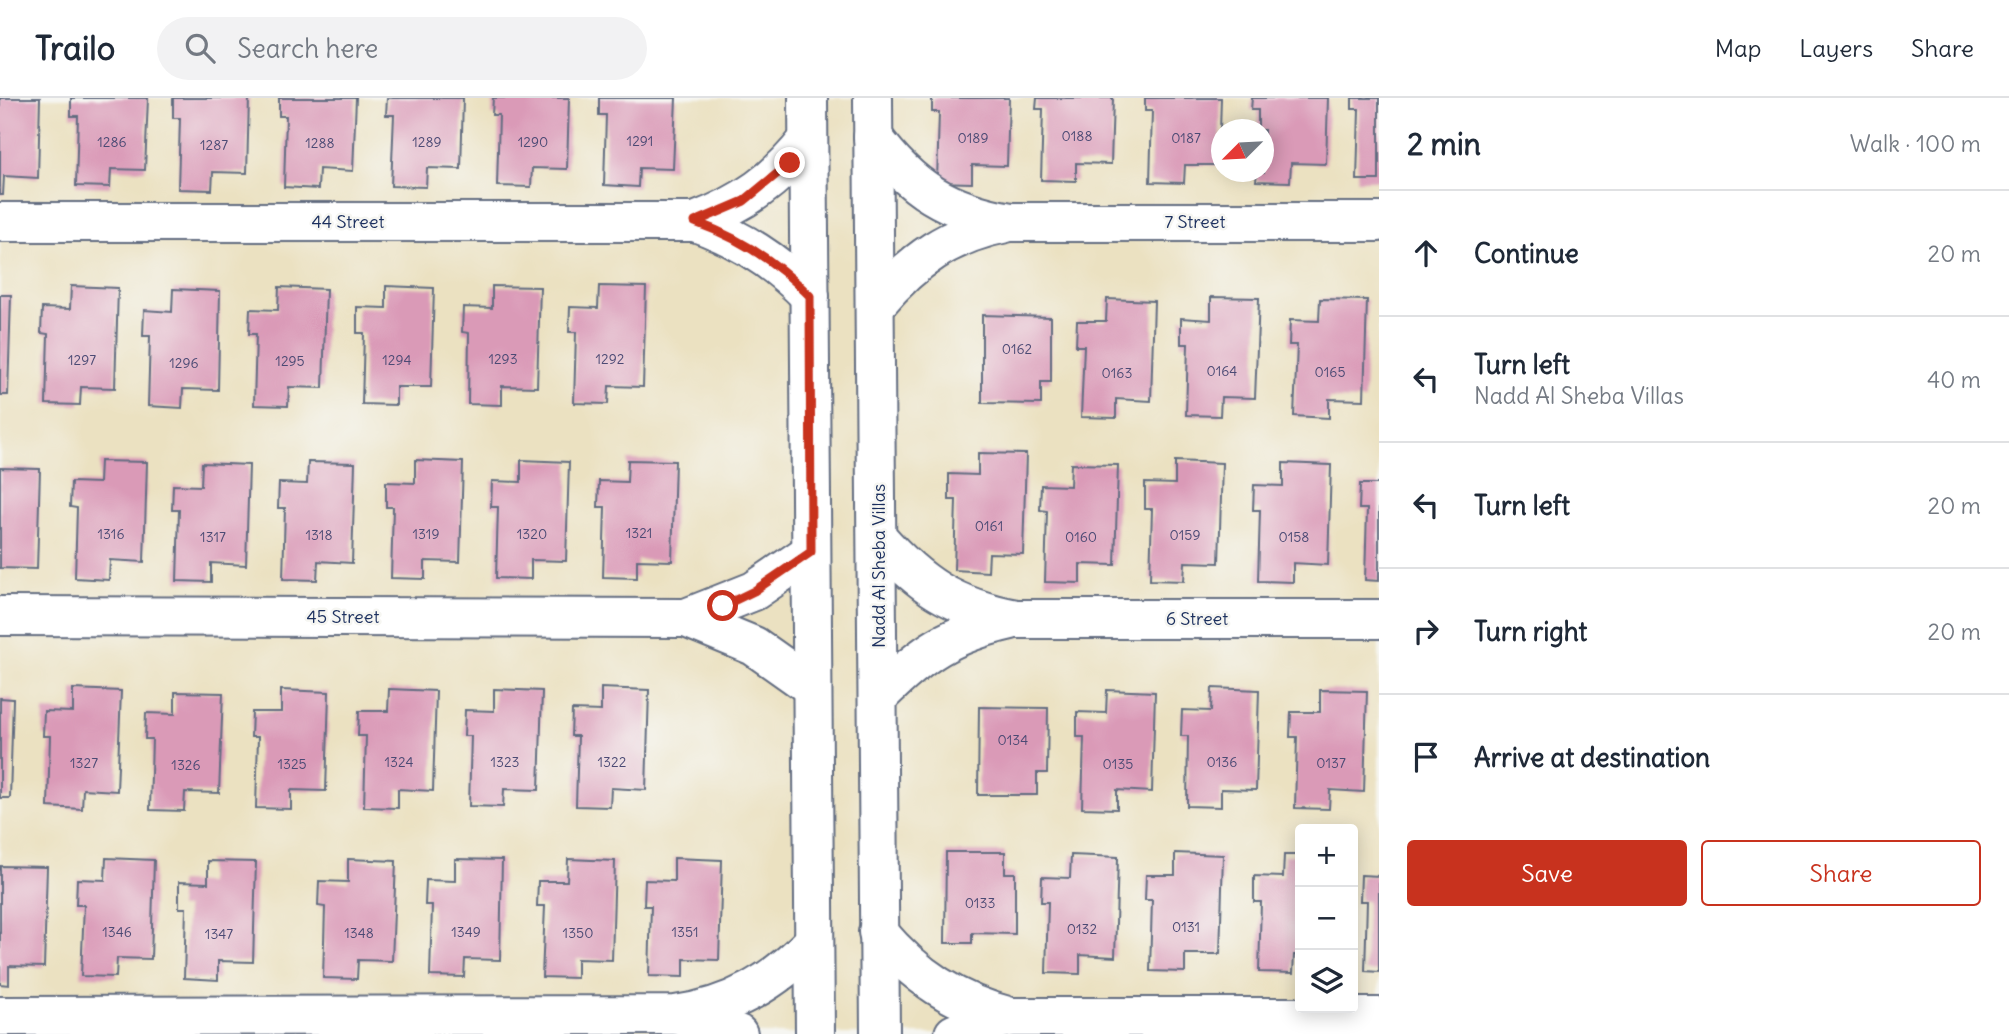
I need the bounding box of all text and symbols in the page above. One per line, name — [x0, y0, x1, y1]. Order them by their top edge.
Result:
search box — [157, 17, 647, 80]
text: Trailo — [35, 27, 115, 69]
icon: search — [181, 29, 219, 67]
text: Search here — [237, 32, 378, 65]
text: Map — [1715, 33, 1761, 63]
text: Layers — [1799, 33, 1873, 63]
text: Share — [1911, 33, 1974, 63]
north arrow — [1211, 119, 1274, 182]
text: 2 min — [1407, 125, 1481, 163]
house number: 0188 — [1062, 127, 1092, 145]
house number: 0189 — [958, 129, 988, 147]
house number: 0187 — [1171, 129, 1201, 147]
text: Walk · 100 m — [1850, 129, 1981, 158]
house number: 1291 — [627, 132, 653, 150]
house number: 1286 — [97, 133, 127, 151]
house number: 1289 — [412, 133, 442, 151]
house number: 1290 — [518, 133, 548, 151]
house number: 1288 — [305, 134, 335, 152]
house number: 1287 — [200, 136, 228, 154]
route end — [774, 147, 805, 178]
street label: 44 Street — [311, 210, 385, 233]
street label: 7 Street — [1164, 210, 1226, 233]
icon: ahead — [1407, 234, 1445, 272]
text: Continue — [1474, 237, 1579, 270]
text: 20 m — [1928, 239, 1981, 268]
house number: 0162 — [1002, 340, 1033, 358]
text: Turn left — [1474, 348, 1570, 381]
house number: 1293 — [488, 350, 518, 368]
house number: 1292 — [596, 350, 625, 368]
house number: 1297 — [68, 351, 96, 369]
house number: 1294 — [382, 351, 412, 369]
house number: 1295 — [275, 352, 305, 370]
house number: 1296 — [169, 354, 199, 372]
icon: left — [1407, 360, 1445, 398]
house number: 0164 — [1207, 362, 1237, 380]
house number: 0165 — [1315, 363, 1345, 381]
house number: 0163 — [1102, 364, 1132, 382]
text: 40 m — [1927, 365, 1981, 394]
text: Nadd Al Sheba Villas — [1474, 381, 1684, 410]
street label: Nadd Al Sheba Villas — [867, 484, 890, 648]
icon: left — [1407, 486, 1445, 524]
text: Turn left — [1474, 489, 1570, 522]
text: 20 m — [1928, 491, 1981, 520]
house number: 0161 — [975, 517, 1003, 535]
house number: 1321 — [626, 524, 652, 542]
house number: 1316 — [98, 525, 125, 543]
house number: 1319 — [413, 525, 439, 543]
house number: 1320 — [517, 525, 547, 543]
house number: 1318 — [306, 526, 332, 544]
house number: 0159 — [1170, 526, 1200, 544]
house number: 1317 — [200, 528, 226, 546]
house number: 0160 — [1065, 528, 1097, 546]
house number: 0158 — [1279, 528, 1309, 546]
route start — [707, 590, 738, 621]
street label: 45 Street — [306, 605, 380, 628]
street label: 6 Street — [1166, 607, 1228, 630]
icon: right — [1407, 612, 1445, 650]
text: Turn right — [1474, 615, 1587, 648]
text: 20 m — [1928, 617, 1981, 646]
house number: 0134 — [998, 731, 1028, 749]
icon: arrive — [1407, 738, 1445, 776]
text: Arrive at destination — [1474, 741, 1710, 774]
house number: 1324 — [384, 753, 414, 771]
house number: 1323 — [490, 753, 520, 771]
house number: 1322 — [598, 753, 627, 771]
house number: 0136 — [1207, 753, 1237, 771]
house number: 1327 — [70, 754, 98, 772]
house number: 0137 — [1316, 754, 1346, 772]
house number: 1325 — [277, 755, 307, 773]
house number: 0135 — [1103, 755, 1133, 773]
house number: 1326 — [171, 756, 201, 774]
map controls — [1295, 824, 1358, 1013]
button: + — [1295, 824, 1358, 887]
button: Save — [1407, 840, 1687, 906]
button: Share — [1701, 840, 1981, 906]
button: − — [1295, 887, 1358, 950]
house number: 0133 — [965, 894, 995, 912]
house number: 0131 — [1172, 918, 1200, 936]
house number: 0132 — [1067, 920, 1098, 938]
house number: 1346 — [102, 923, 132, 941]
house number: 1349 — [451, 923, 481, 941]
house number: 1351 — [671, 923, 699, 941]
house number: 1348 — [344, 924, 374, 942]
house number: 1350 — [563, 924, 593, 942]
house number: 1347 — [205, 925, 233, 943]
button: layers — [1295, 950, 1358, 1013]

